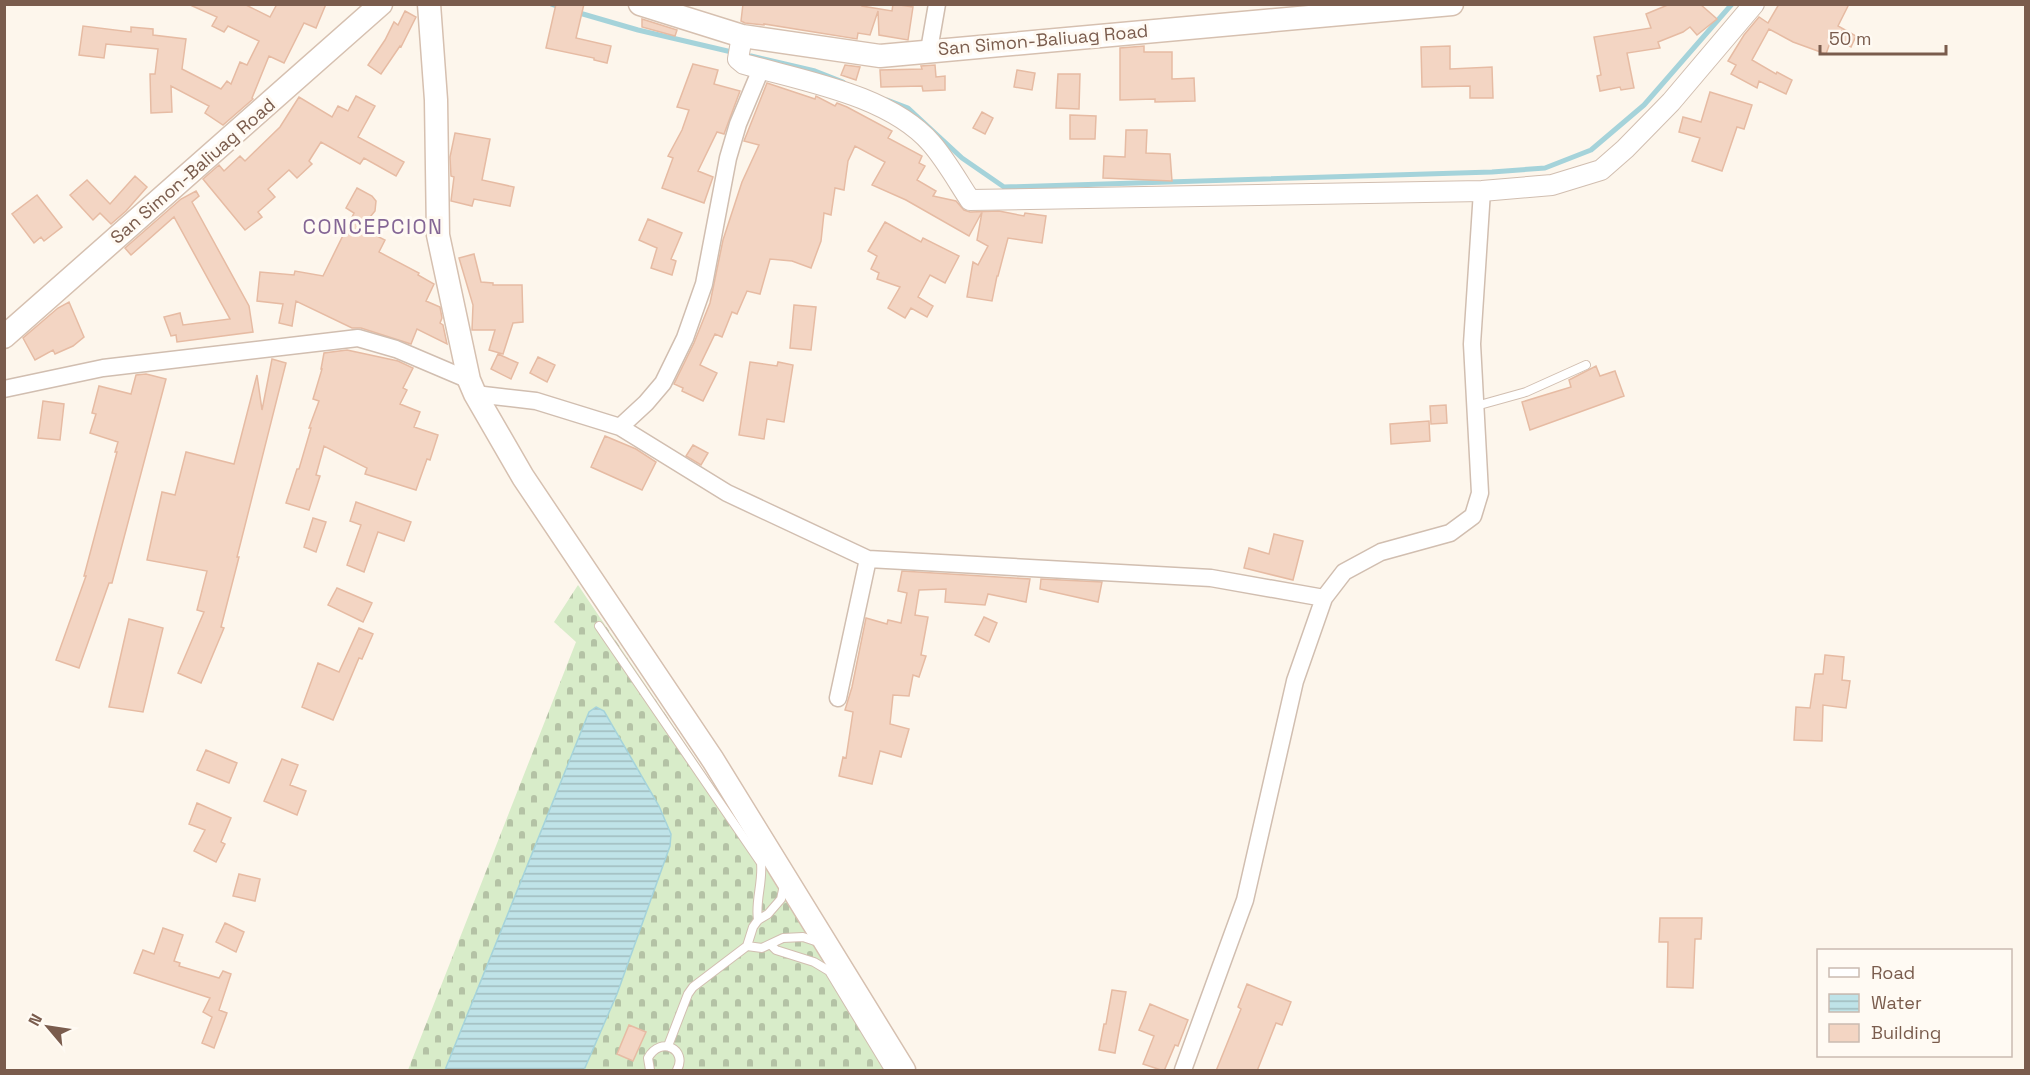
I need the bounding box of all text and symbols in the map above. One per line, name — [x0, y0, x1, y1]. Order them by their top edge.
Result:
scale bar — [1820, 18, 1946, 56]
street label: San Simon-Baliuag Road — [937, 19, 1149, 60]
text: 50 m — [1829, 27, 1871, 50]
street label: San Simon-Baliuag Road — [106, 93, 280, 248]
district label: CONCEPCION — [303, 213, 444, 240]
legend — [1817, 949, 2012, 1057]
text: Road — [1871, 961, 1915, 984]
text: Water — [1871, 991, 1922, 1014]
north arrow — [18, 997, 78, 1057]
text: N — [24, 1010, 47, 1030]
text: Building — [1871, 1021, 1941, 1044]

